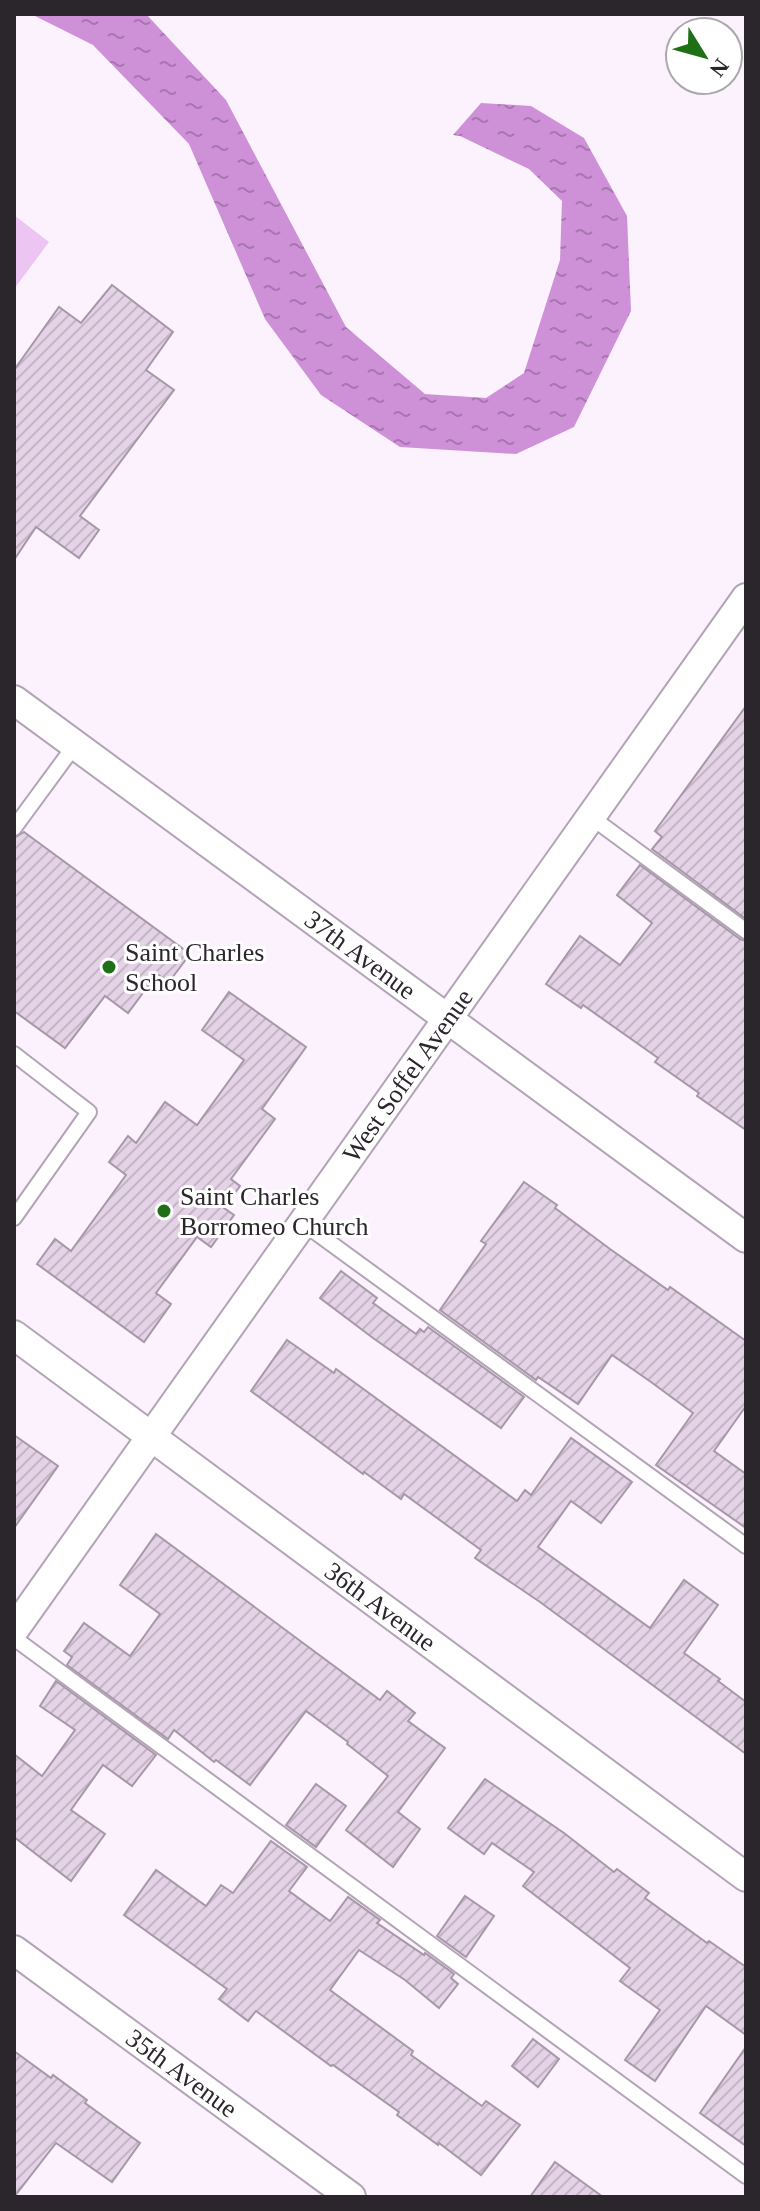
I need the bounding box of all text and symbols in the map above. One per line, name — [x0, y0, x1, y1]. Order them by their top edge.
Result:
north arrow — [664, 16, 744, 96]
text: N — [705, 54, 734, 82]
street label: 37th Avenue — [299, 904, 422, 1005]
place label: Saint Charles School — [125, 938, 264, 997]
marker: Saint Charles School — [100, 958, 118, 976]
street label: West Soffel Avenue — [336, 983, 479, 1167]
place label: Saint Charles Borromeo Church — [180, 1182, 368, 1241]
marker: Saint Charles Borromeo Church — [155, 1202, 173, 1220]
street label: 36th Avenue — [320, 1556, 441, 1657]
street label: 35th Avenue — [121, 2023, 243, 2123]

